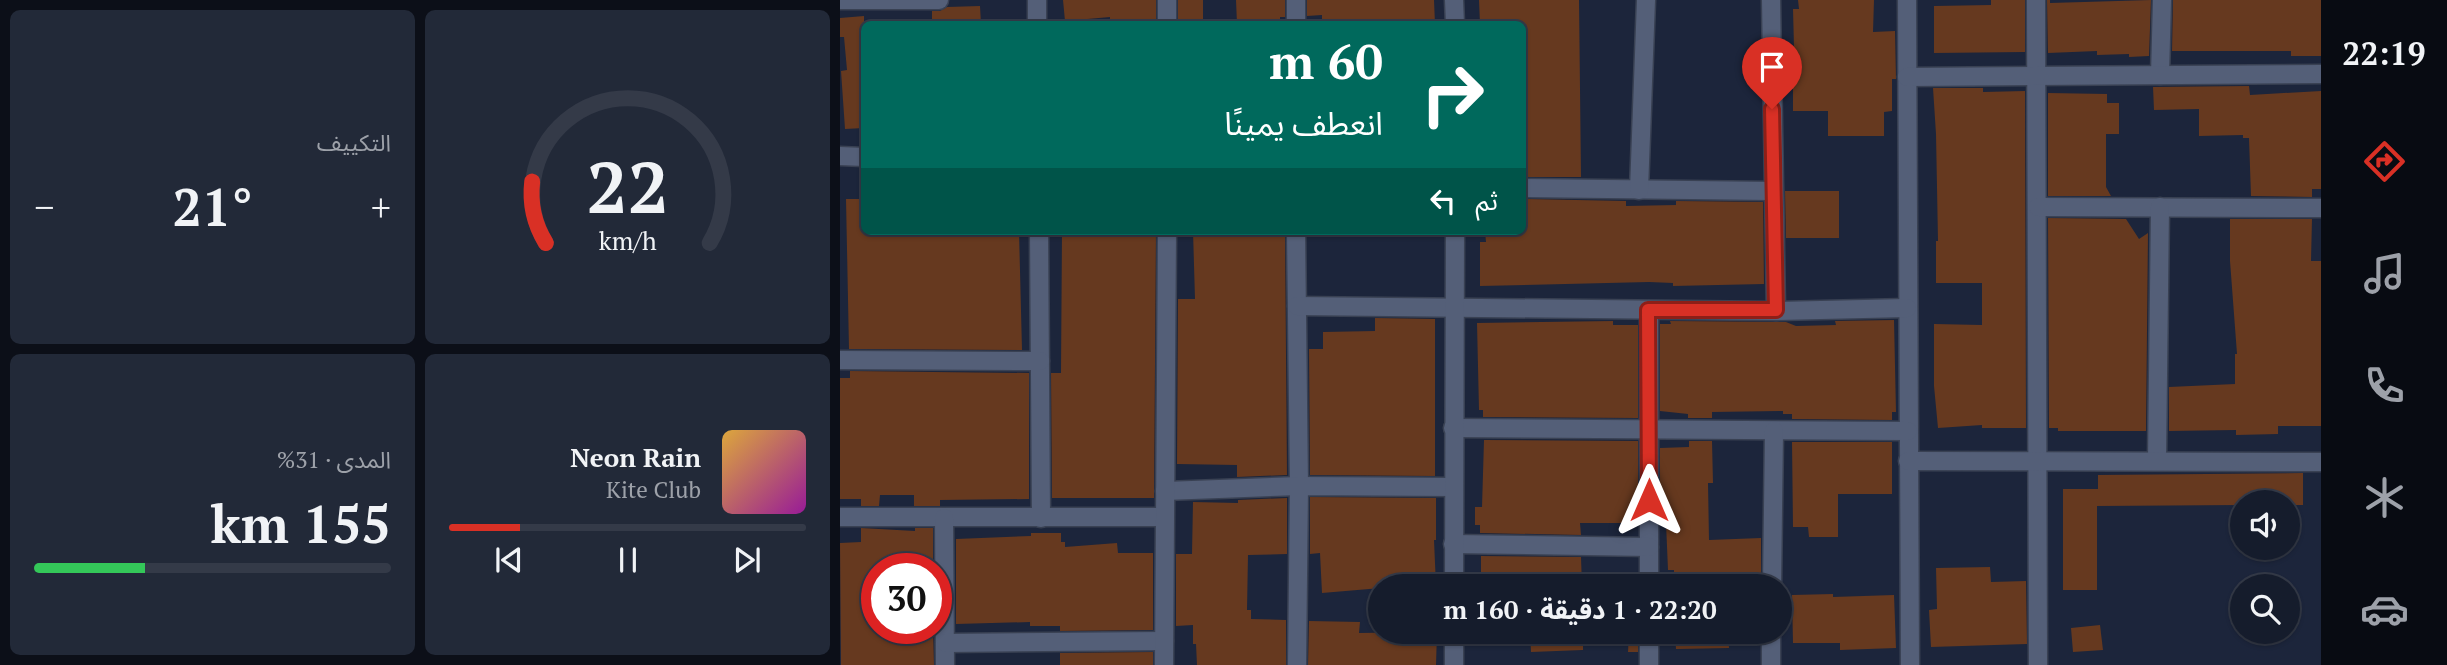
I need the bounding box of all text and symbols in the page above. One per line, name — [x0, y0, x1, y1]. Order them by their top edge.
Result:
text: 60 m — [1269, 28, 1383, 93]
text: 22:19 — [2342, 32, 2426, 74]
pin — [1742, 37, 1802, 109]
icon: arrive — [1753, 48, 1791, 86]
icon: right — [1407, 49, 1498, 140]
text: انعطف يمينًا — [1224, 102, 1383, 144]
text: التكييف — [317, 127, 391, 158]
text: 22 — [586, 137, 669, 234]
icon: directions — [2360, 137, 2409, 186]
text: 21° — [172, 172, 253, 241]
text: − — [34, 182, 54, 232]
text: + — [371, 182, 391, 232]
icon: left — [1424, 182, 1462, 220]
text: ثم — [1476, 183, 1498, 217]
text: km/h — [599, 224, 657, 257]
icon: music — [2360, 249, 2409, 298]
icon: phone — [2360, 361, 2409, 410]
text: Neon Rain — [570, 440, 701, 474]
text: المدى · 31% — [277, 444, 391, 475]
position arrow — [1612, 463, 1686, 537]
icon: climate — [2360, 473, 2409, 522]
text: Kite Club — [606, 474, 701, 505]
text: 155 km — [210, 489, 391, 558]
map controls — [2230, 490, 2300, 644]
button: sound — [2230, 490, 2300, 560]
icon: previous — [490, 541, 528, 579]
icon: pause — [609, 541, 647, 579]
icon: next — [728, 541, 766, 579]
speed limit sign: 30 — [861, 553, 952, 644]
button: search — [2230, 574, 2300, 644]
icon: car — [2360, 585, 2409, 634]
text: 22:20 · 1 دقيقة · 160 m — [1443, 592, 1717, 626]

